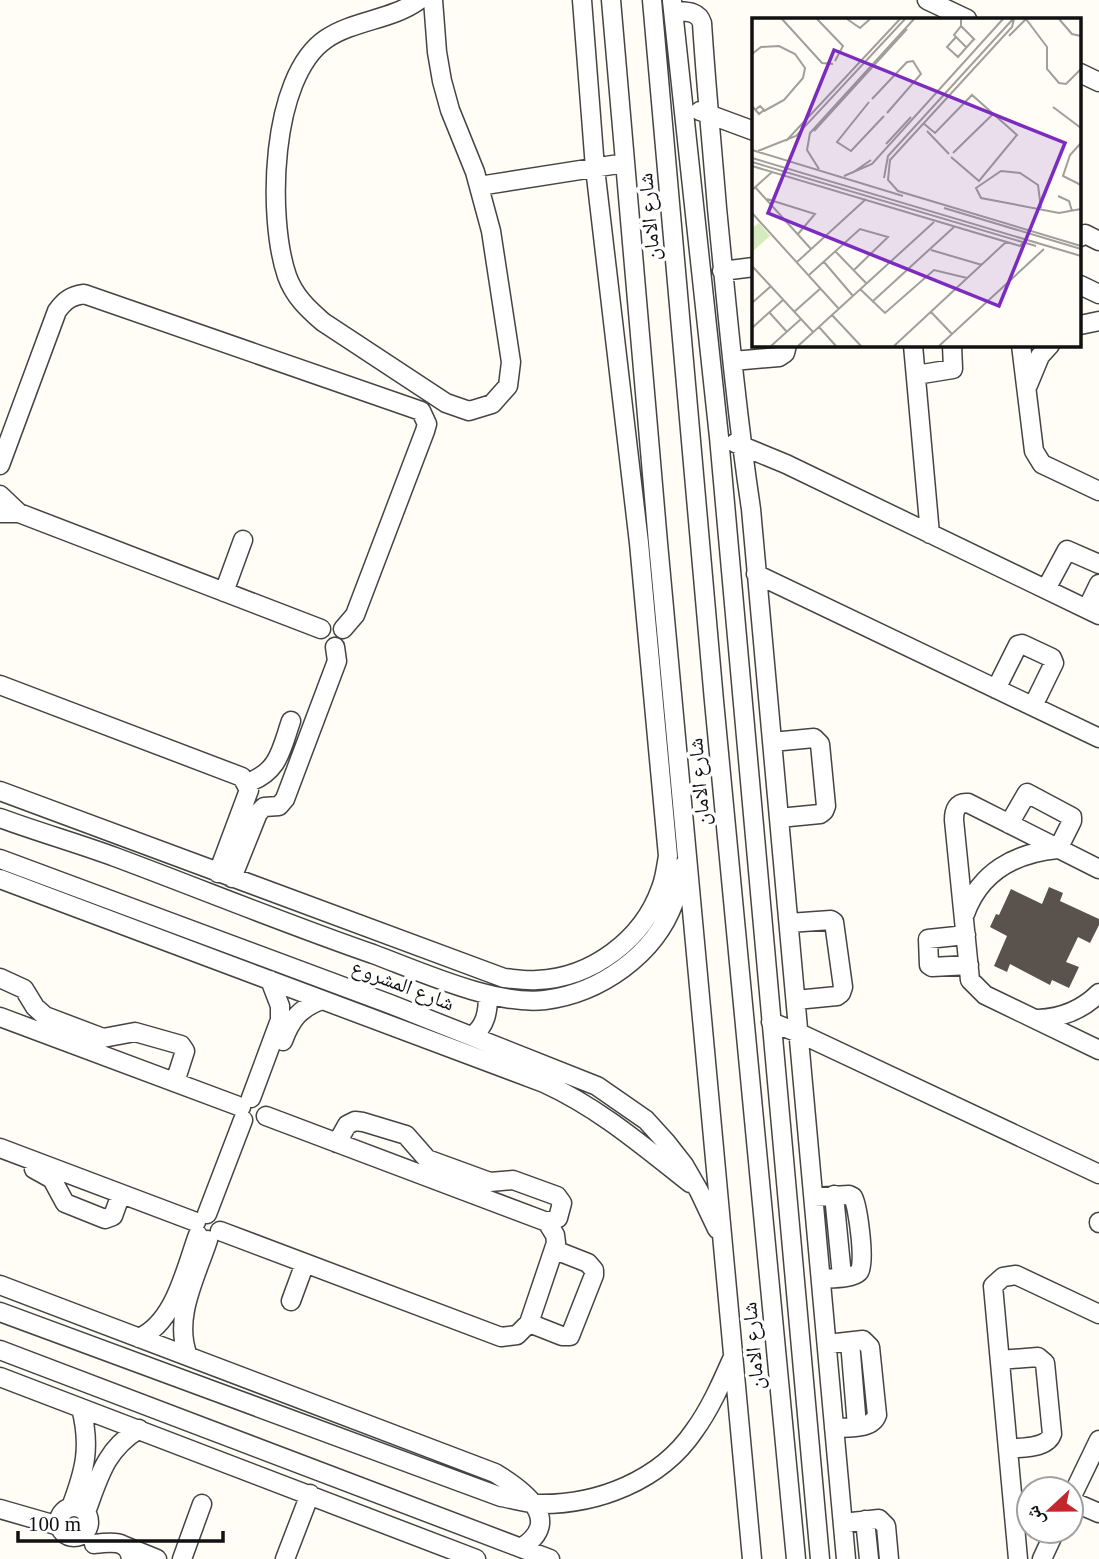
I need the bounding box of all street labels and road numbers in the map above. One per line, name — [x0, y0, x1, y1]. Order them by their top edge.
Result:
street label: شارع الامان — [633, 172, 666, 262]
street label: شارع الامان — [683, 737, 716, 827]
street label: شارع المشروع — [348, 954, 458, 1017]
street label: شارع الامان — [737, 1301, 770, 1391]

